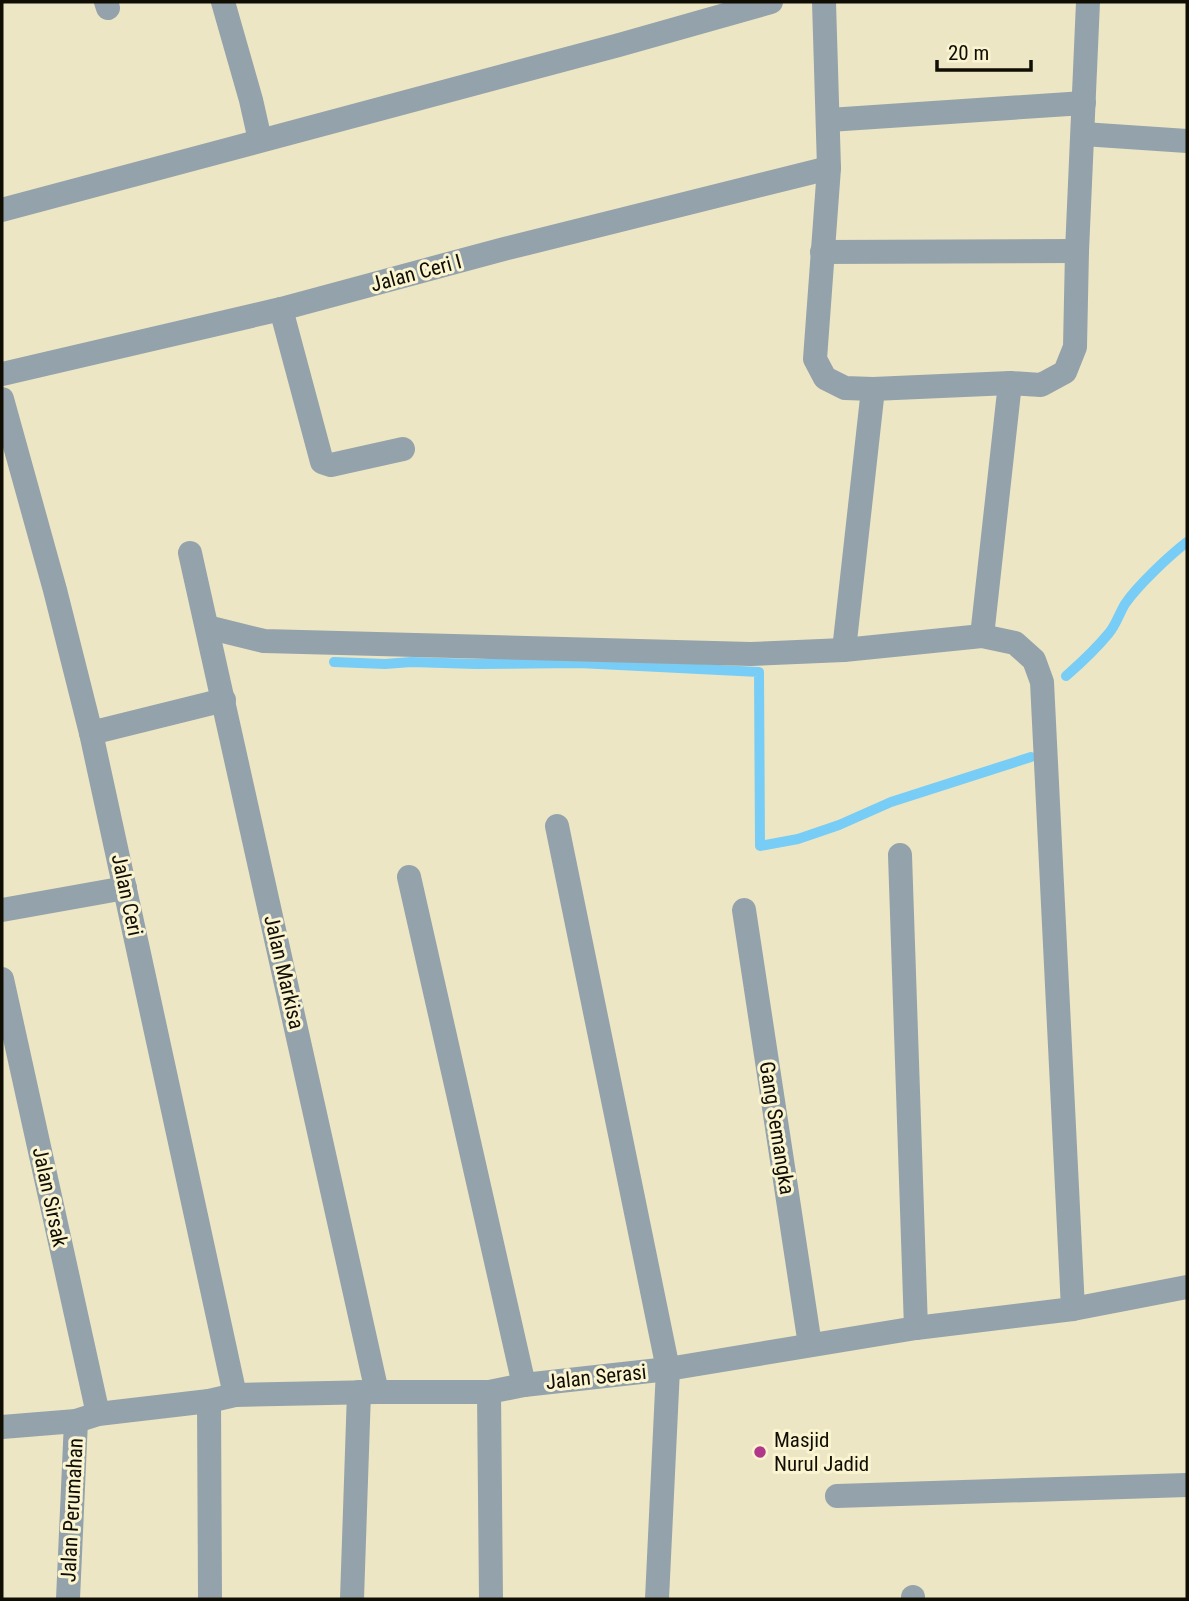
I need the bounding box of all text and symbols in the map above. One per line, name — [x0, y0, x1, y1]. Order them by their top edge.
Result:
scale bar — [937, 28, 1032, 72]
text: 20 m — [948, 41, 989, 65]
street label: Jalan Ceri I — [368, 249, 464, 297]
street label: Jalan Ceri — [107, 852, 147, 938]
street label: Jalan Markisa — [259, 913, 309, 1031]
street label: Gang Semangka — [755, 1060, 799, 1196]
street label: Jalan Sirsak — [28, 1145, 72, 1250]
street label: Jalan Serasi — [544, 1360, 648, 1394]
place label: Masjid Nurul Jadid — [774, 1428, 869, 1476]
street label: Jalan Perumahan — [56, 1437, 88, 1583]
marker: Masjid Nurul Jadid — [752, 1444, 768, 1460]

